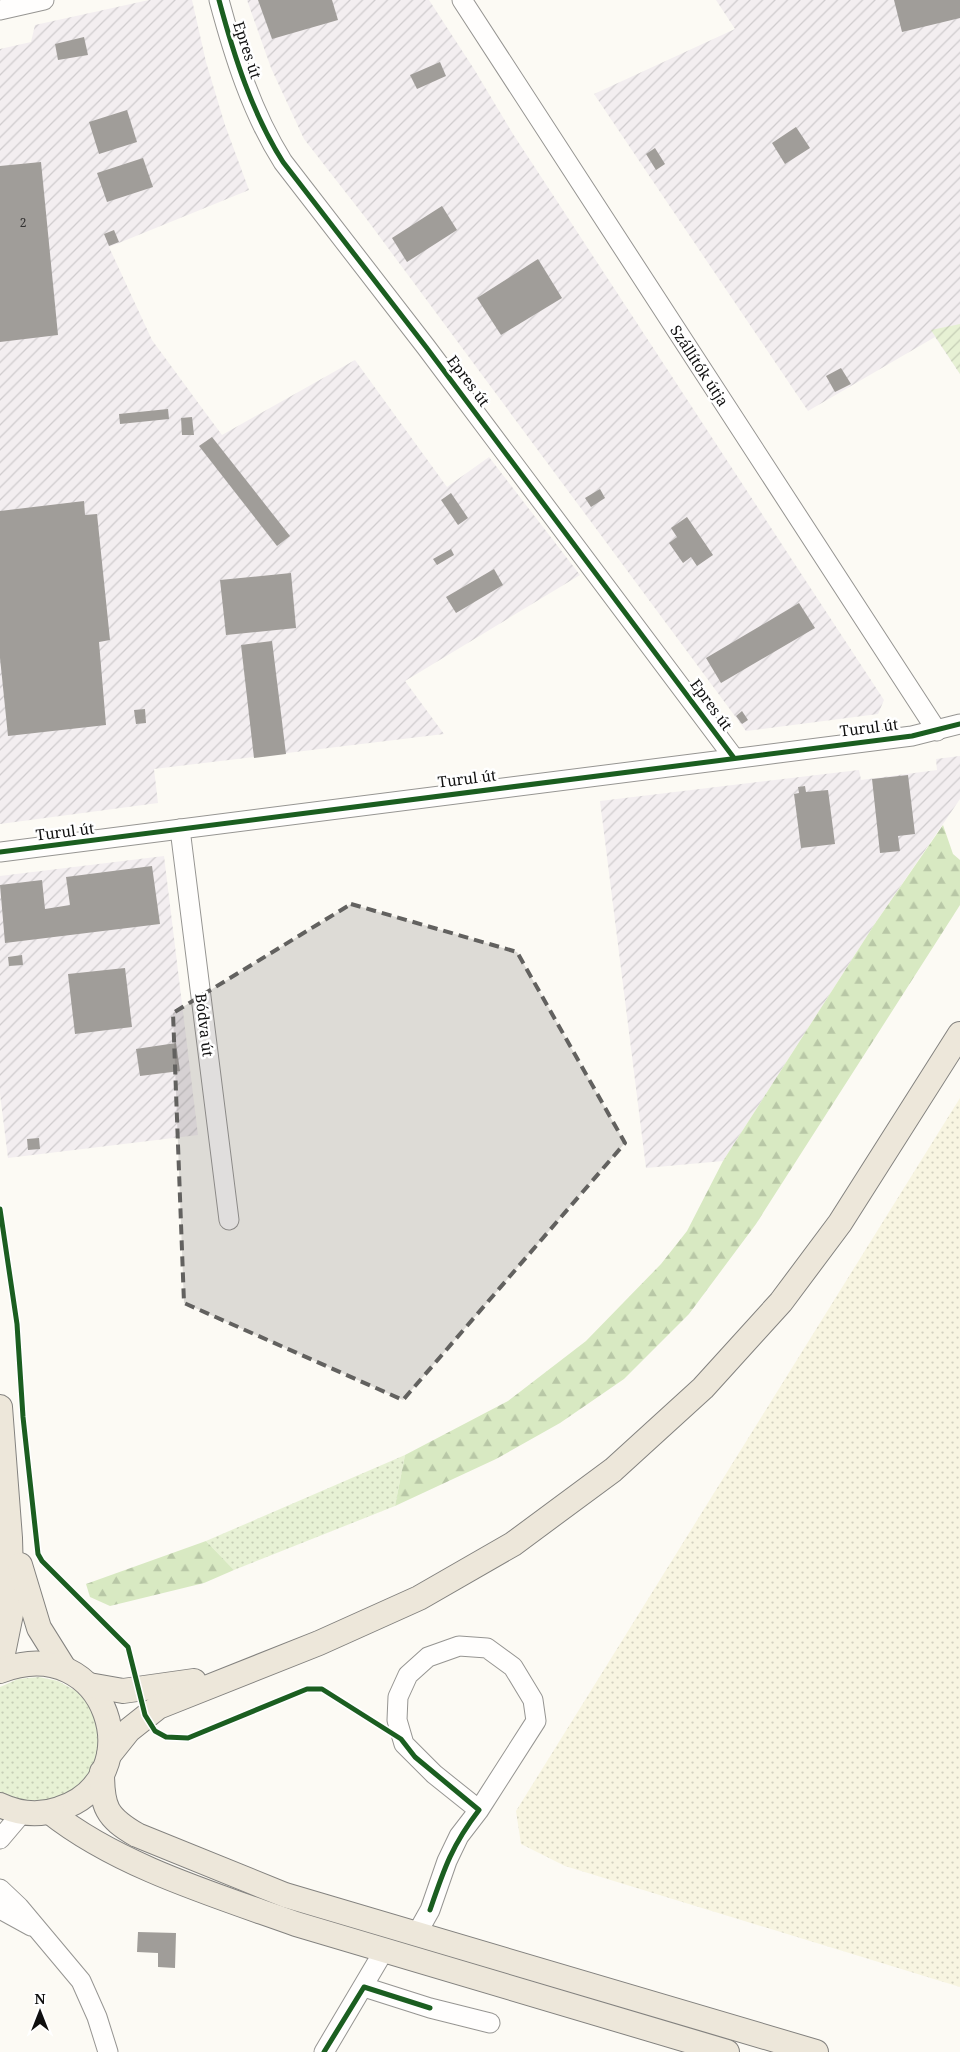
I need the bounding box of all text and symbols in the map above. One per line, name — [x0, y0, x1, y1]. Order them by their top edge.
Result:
street label: Epres út — [229, 18, 267, 81]
house number: 2 — [20, 214, 26, 231]
street label: Szállítók útja — [666, 321, 733, 410]
street label: Epres út — [443, 351, 495, 410]
street label: Epres út — [686, 675, 737, 734]
street label: Turul út — [839, 714, 899, 741]
street label: Turul út — [437, 765, 497, 792]
street label: Turul út — [35, 818, 95, 845]
street label: Bódva út — [191, 992, 219, 1058]
north arrow — [15, 1987, 65, 2037]
text: N — [34, 1989, 46, 2008]

